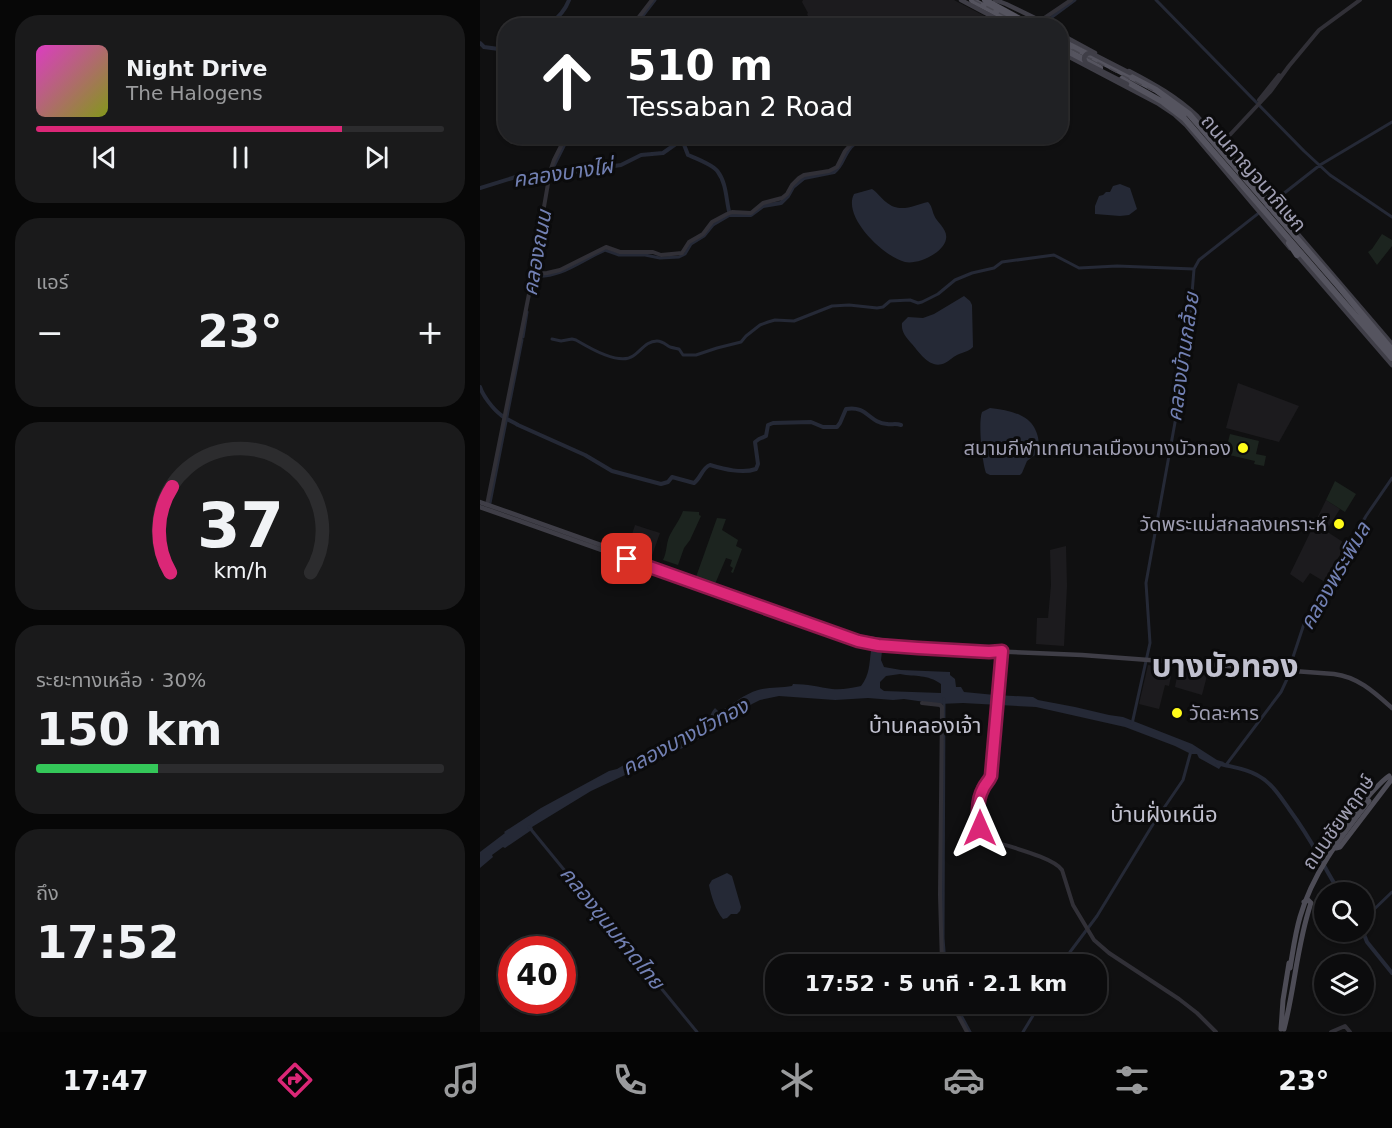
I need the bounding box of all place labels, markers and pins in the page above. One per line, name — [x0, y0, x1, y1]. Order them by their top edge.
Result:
place label: สนามกีฬาเทศบาลเมืองบางบัวทอง — [964, 436, 1231, 460]
marker: สนามกีฬาเทศบาลเมืองบางบัวทอง — [1236, 441, 1250, 455]
place label: วัดพระแม่สกลสงเคราะห์ — [1139, 512, 1327, 536]
marker: วัดพระแม่สกลสงเคราะห์ — [1332, 517, 1346, 531]
pin — [601, 533, 652, 584]
place label: วัดละหาร — [1189, 701, 1259, 725]
marker: วัดละหาร — [1170, 706, 1184, 720]

